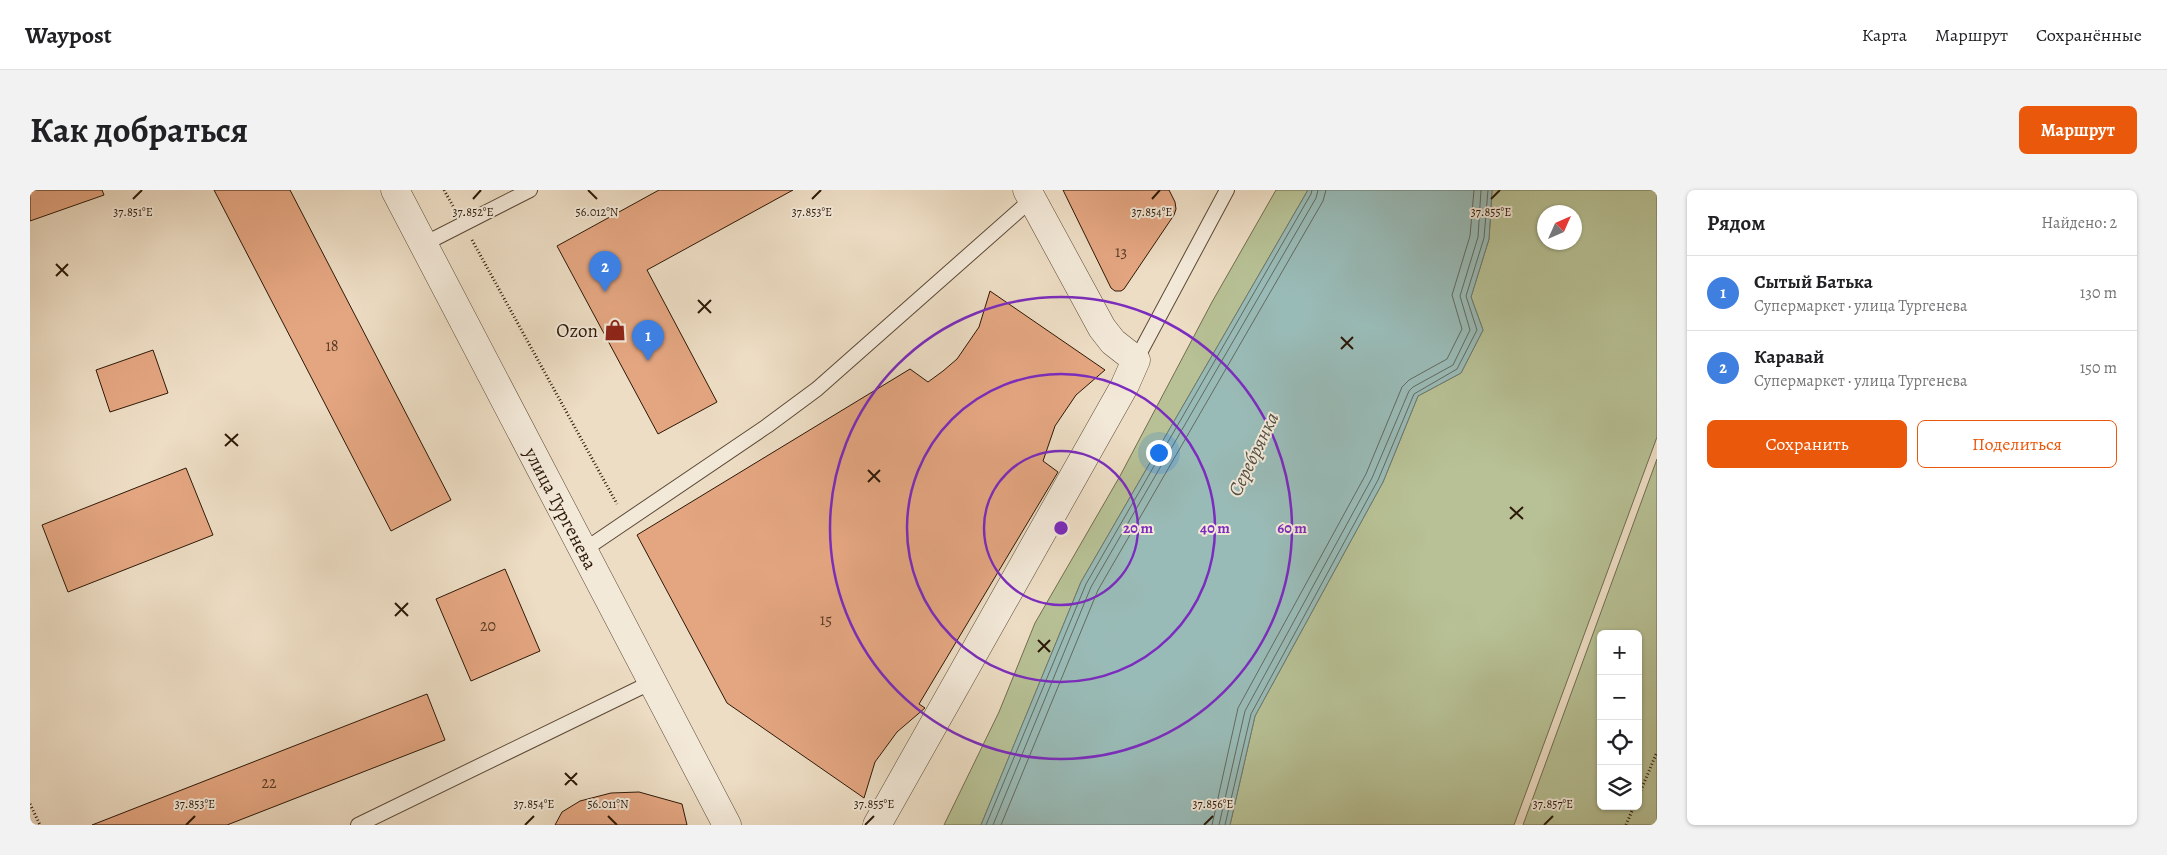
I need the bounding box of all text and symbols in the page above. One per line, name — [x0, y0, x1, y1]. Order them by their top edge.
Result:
text: Waypost — [25, 19, 112, 51]
text: Карта — [1862, 23, 1907, 47]
text: Маршрут — [1935, 23, 2008, 47]
text: Сохранённые — [2036, 23, 2142, 47]
text: Как добраться — [30, 106, 248, 154]
button: Маршрут — [2019, 106, 2137, 154]
text: 37.851°E — [113, 204, 153, 220]
text: 37.852°E — [452, 204, 494, 220]
text: 56.012°N — [576, 204, 619, 220]
text: 37.853°E — [792, 204, 832, 220]
text: 37.854°E — [1132, 204, 1172, 220]
text: 37.855°E — [1471, 204, 1511, 220]
north arrow — [1537, 205, 1582, 250]
text: Рядом — [1707, 209, 1765, 237]
text: Найдено: 2 — [2041, 212, 2117, 234]
house number: 13 — [1115, 241, 1127, 263]
pin: 2 — [589, 251, 621, 292]
text: Сытый Батька — [1754, 269, 1873, 295]
text: 1 — [1720, 282, 1726, 304]
text: 130 m — [2080, 282, 2117, 304]
text: Супермаркет · улица Тургенева — [1754, 295, 1967, 317]
shop icon: Ozon — [602, 317, 628, 343]
place label: Ozon — [556, 318, 598, 344]
pin: 1 — [632, 320, 664, 361]
house number: 18 — [325, 335, 339, 357]
text: Каравай — [1754, 344, 1824, 370]
text: 2 — [1719, 357, 1727, 379]
text: 150 m — [2080, 357, 2117, 379]
text: Супермаркет · улица Тургенева — [1754, 370, 1967, 392]
water label: Серебрянка — [1221, 408, 1285, 501]
button: Сохранить — [1707, 420, 1907, 468]
button: Поделиться — [1917, 420, 2117, 468]
your location — [1146, 440, 1172, 466]
street label: улица Тургенева — [517, 442, 603, 574]
text: 20 m — [1123, 518, 1153, 538]
text: 40 m — [1200, 518, 1230, 538]
text: 60 m — [1277, 518, 1307, 538]
centre of rings — [1052, 519, 1070, 537]
house number: 15 — [820, 609, 832, 631]
house number: 20 — [480, 615, 496, 637]
map controls — [1597, 630, 1642, 810]
button: + — [1597, 630, 1642, 675]
button: − — [1597, 675, 1642, 720]
button: locate — [1597, 720, 1642, 765]
button: layers — [1597, 765, 1642, 810]
house number: 22 — [261, 772, 277, 794]
text: 37.853°E — [175, 796, 215, 812]
text: 37.854°E — [514, 796, 554, 812]
text: 56.011°N — [587, 796, 629, 812]
text: 37.855°E — [854, 796, 894, 812]
text: 37.856°E — [1193, 796, 1233, 812]
text: 37.857°E — [1533, 796, 1573, 812]

